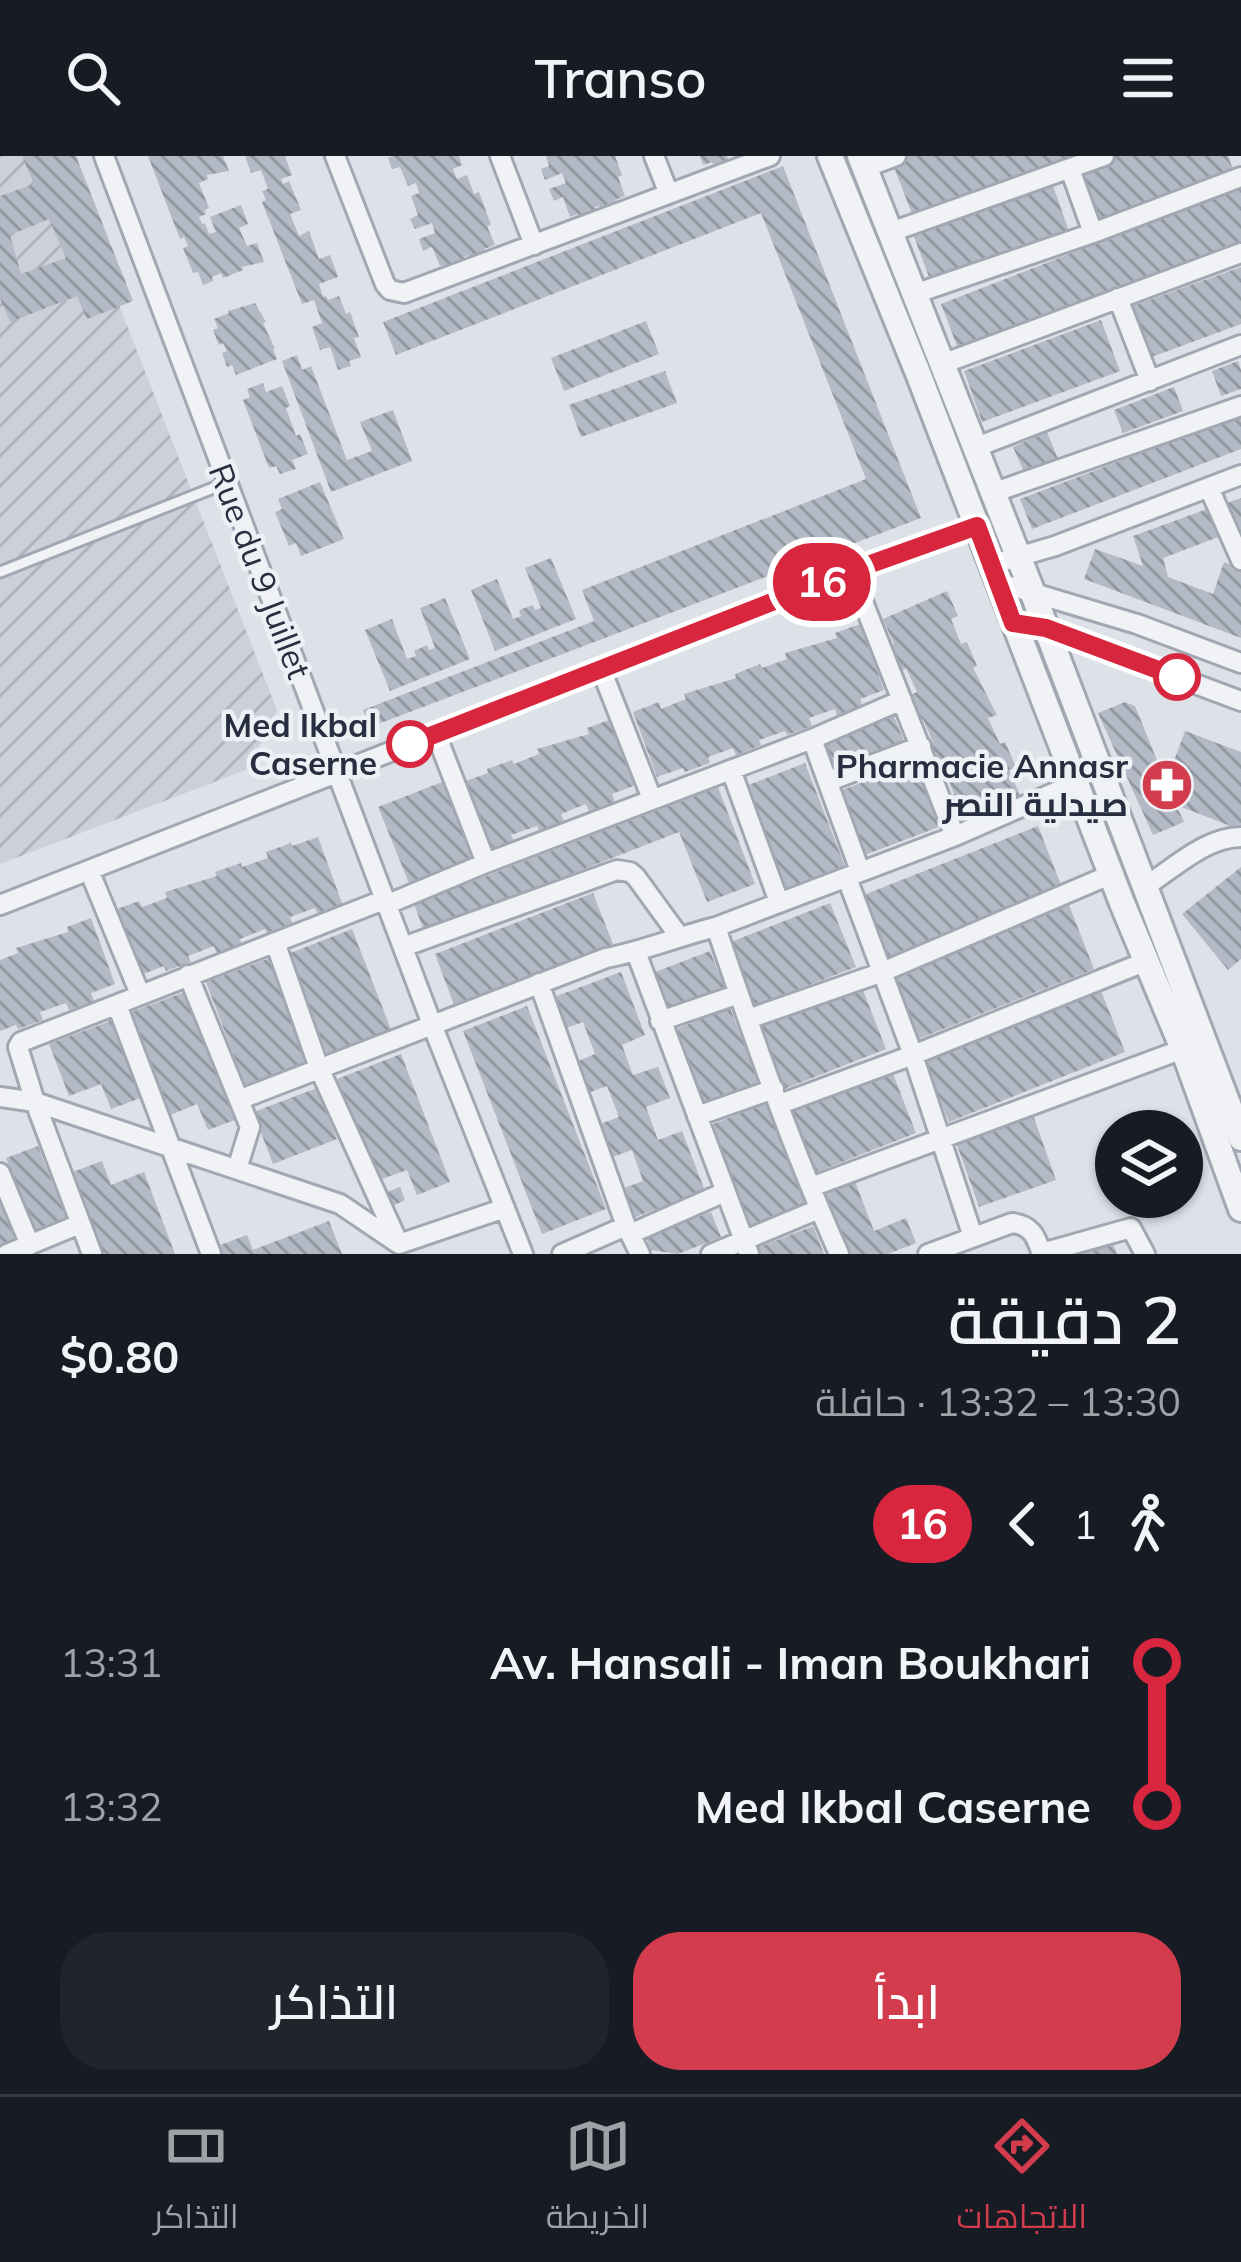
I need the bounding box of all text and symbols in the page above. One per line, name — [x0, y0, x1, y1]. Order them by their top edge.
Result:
text: Transo — [534, 44, 707, 112]
icon: search — [60, 45, 126, 111]
icon: menu — [1115, 45, 1181, 111]
street label: Rue du 9 Juillet — [201, 457, 320, 684]
line badge: 16 — [768, 543, 876, 621]
text: 16 — [797, 555, 847, 608]
unlabelled marker — [1155, 655, 1199, 699]
place label: Med Ikbal Caserne — [224, 704, 377, 783]
marker: Med Ikbal Caserne — [388, 722, 432, 766]
place label: Pharmacie Annasr صيدلية النصر — [836, 745, 1128, 824]
pharmacy icon: Pharmacie Annasr صيدلية النصر — [1139, 757, 1195, 813]
map controls — [1095, 1110, 1203, 1218]
button: layers — [1095, 1110, 1203, 1218]
text: 2 دقيقة — [948, 1278, 1181, 1361]
text: $0.80 — [60, 1328, 179, 1384]
text: 13:30 – 13:32 · حافلة — [815, 1377, 1181, 1426]
icon: back — [990, 1491, 1056, 1557]
icon: walk — [1115, 1491, 1181, 1557]
text: 16 — [897, 1497, 948, 1550]
text: 1 — [1074, 1500, 1097, 1549]
text: Av. Hansali - Iman Boukhari — [490, 1634, 1091, 1690]
text: 13:31 — [60, 1638, 163, 1687]
text: Med Ikbal Caserne — [695, 1778, 1091, 1834]
text: 13:32 — [60, 1782, 163, 1831]
button: التذاكر — [60, 1932, 609, 2070]
button: ابدأ — [633, 1932, 1181, 2070]
tab: التذاكر — [154, 2113, 239, 2247]
tab: الخريطة — [546, 2113, 649, 2247]
tab: الاتجاهات — [957, 2113, 1087, 2247]

